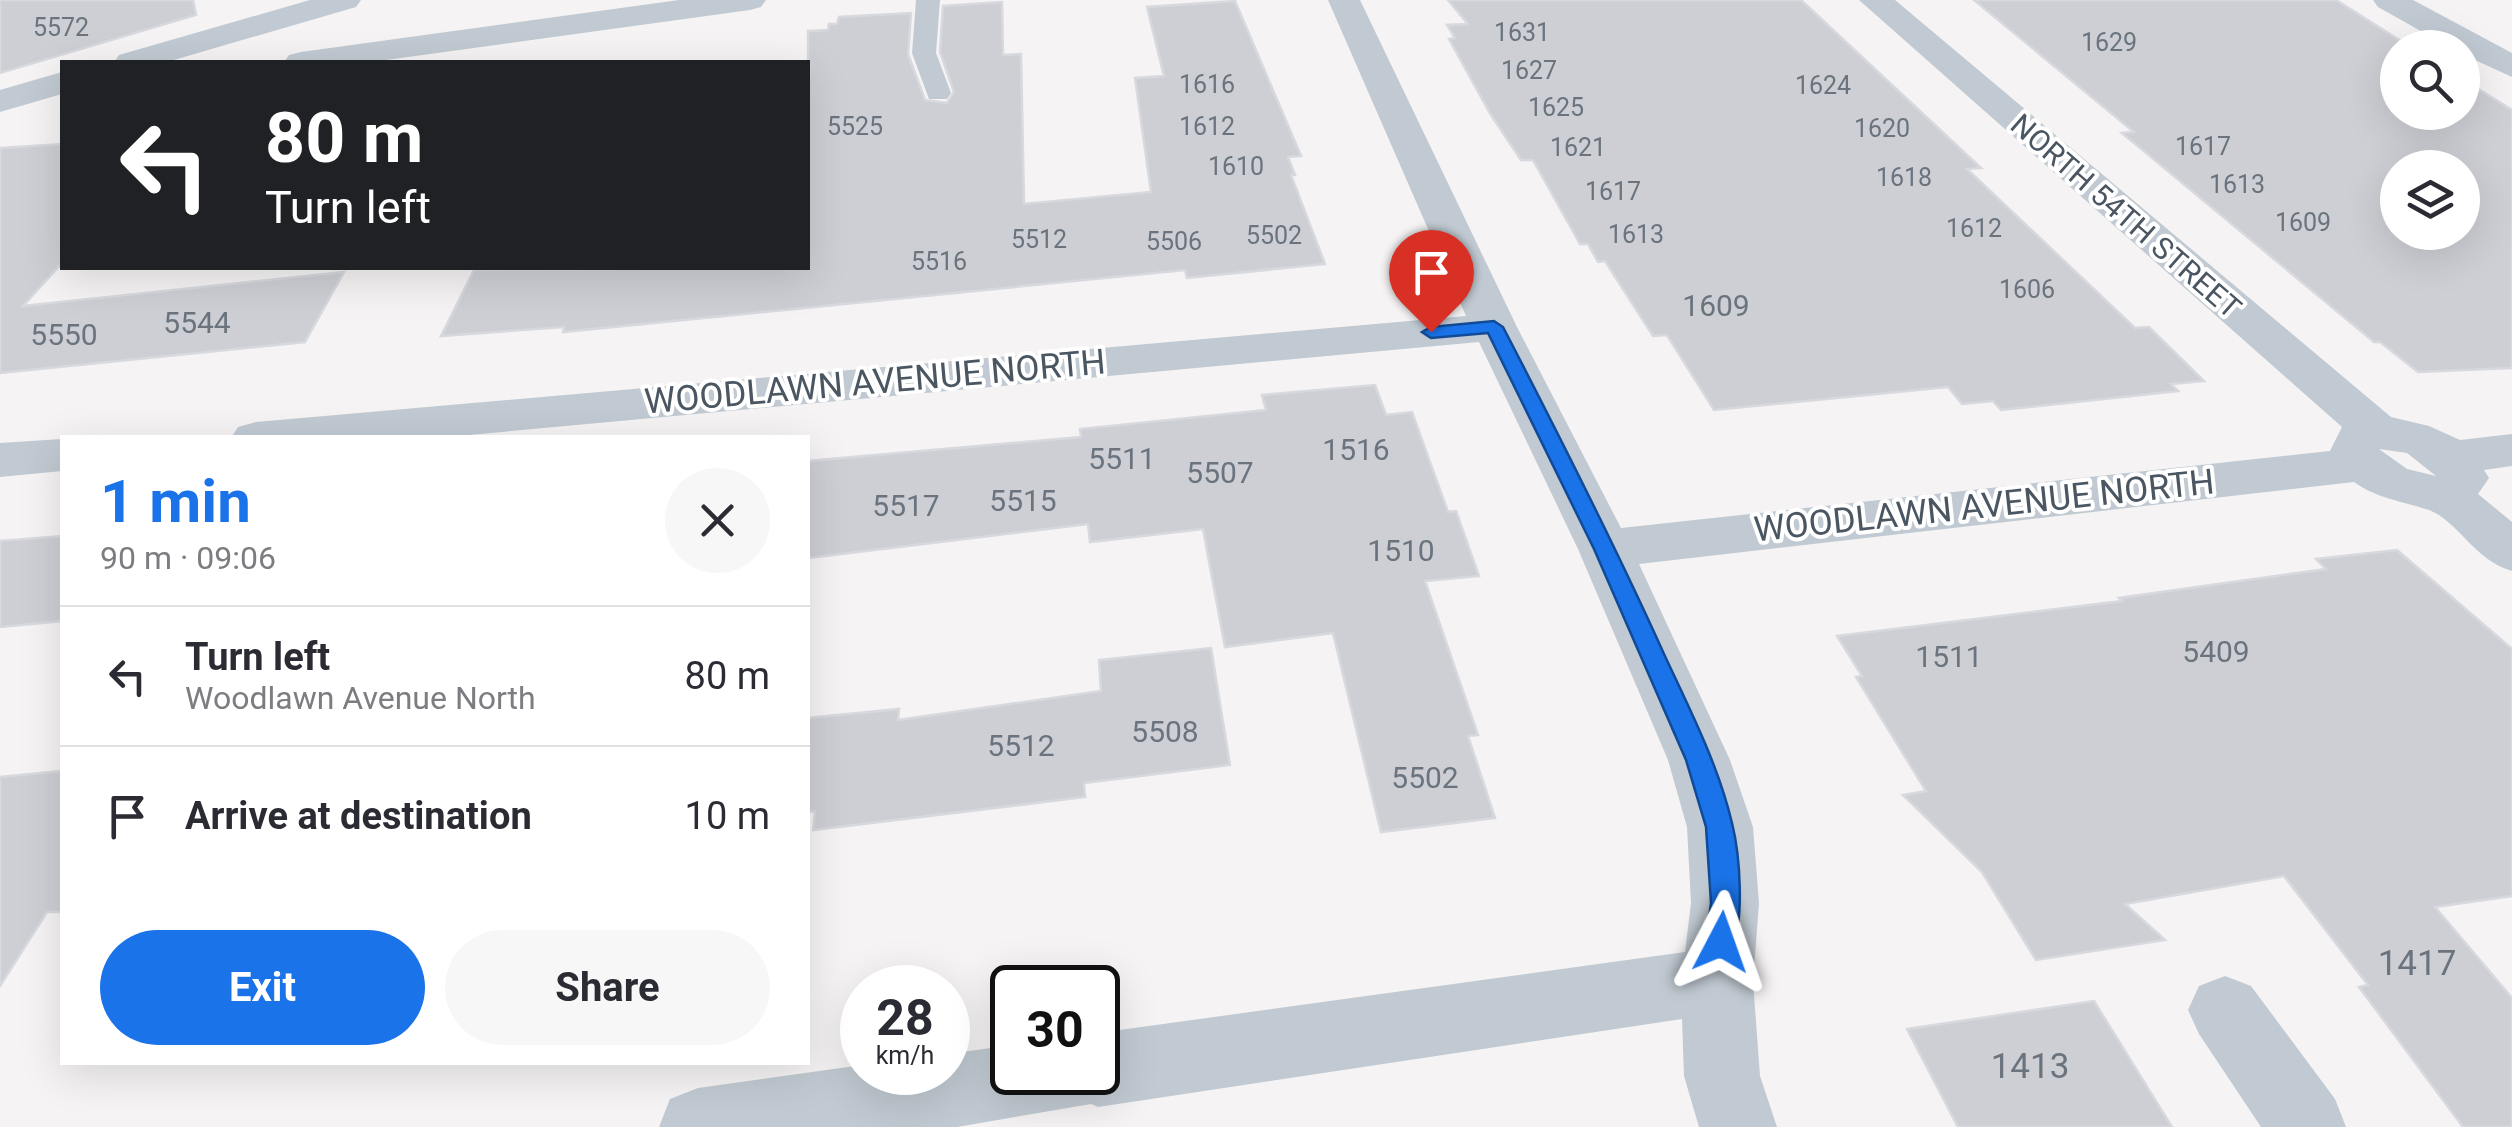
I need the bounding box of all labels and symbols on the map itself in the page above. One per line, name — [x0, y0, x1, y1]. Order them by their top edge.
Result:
house number: 5572 — [33, 13, 89, 42]
house number: 1631 — [1494, 18, 1550, 47]
house number: 1629 — [2081, 28, 2137, 57]
house number: 1627 — [1501, 56, 1557, 85]
house number: 1616 — [1179, 70, 1235, 99]
house number: 1624 — [1795, 71, 1851, 100]
house number: 1625 — [1528, 93, 1584, 122]
street label: NORTH 54TH STREET — [2004, 107, 2248, 325]
house number: 5525 — [827, 112, 883, 141]
house number: 1612 — [1179, 112, 1235, 141]
house number: 1620 — [1854, 114, 1910, 143]
house number: 1617 — [2175, 132, 2231, 161]
house number: 1621 — [1550, 133, 1606, 162]
house number: 1610 — [1208, 152, 1264, 181]
house number: 1618 — [1876, 163, 1932, 192]
house number: 1613 — [2209, 170, 2265, 199]
house number: 1617 — [1585, 177, 1641, 206]
house number: 1609 — [2275, 208, 2331, 237]
house number: 1612 — [1946, 214, 2002, 243]
house number: 1613 — [1608, 220, 1664, 249]
house number: 5502 — [1246, 221, 1302, 250]
house number: 5512 — [1011, 225, 1067, 254]
house number: 5506 — [1146, 227, 1202, 256]
pin — [1389, 230, 1474, 333]
house number: 5516 — [911, 247, 967, 276]
house number: 1606 — [1999, 275, 2055, 304]
house number: 1609 — [1682, 288, 1750, 323]
house number: 5544 — [163, 305, 231, 340]
house number: 5550 — [30, 317, 98, 352]
street label: WOODLAWN AVENUE NORTH — [643, 341, 1107, 423]
house number: 1516 — [1322, 432, 1390, 467]
house number: 5511 — [1088, 441, 1156, 476]
house number: 5507 — [1186, 455, 1254, 490]
street label: WOODLAWN AVENUE NORTH — [1752, 461, 2216, 551]
house number: 5515 — [989, 483, 1057, 518]
house number: 5517 — [872, 488, 940, 523]
house number: 1510 — [1367, 533, 1435, 568]
house number: 5409 — [2182, 634, 2250, 669]
house number: 1511 — [1915, 639, 1983, 674]
house number: 5508 — [1131, 714, 1199, 749]
house number: 5512 — [987, 728, 1055, 763]
house number: 5502 — [1391, 760, 1459, 795]
position arrow — [1669, 890, 1773, 994]
house number: 1417 — [2378, 943, 2456, 984]
speed limit sign: 30 — [990, 965, 1120, 1095]
house number: 1413 — [1991, 1046, 2069, 1087]

